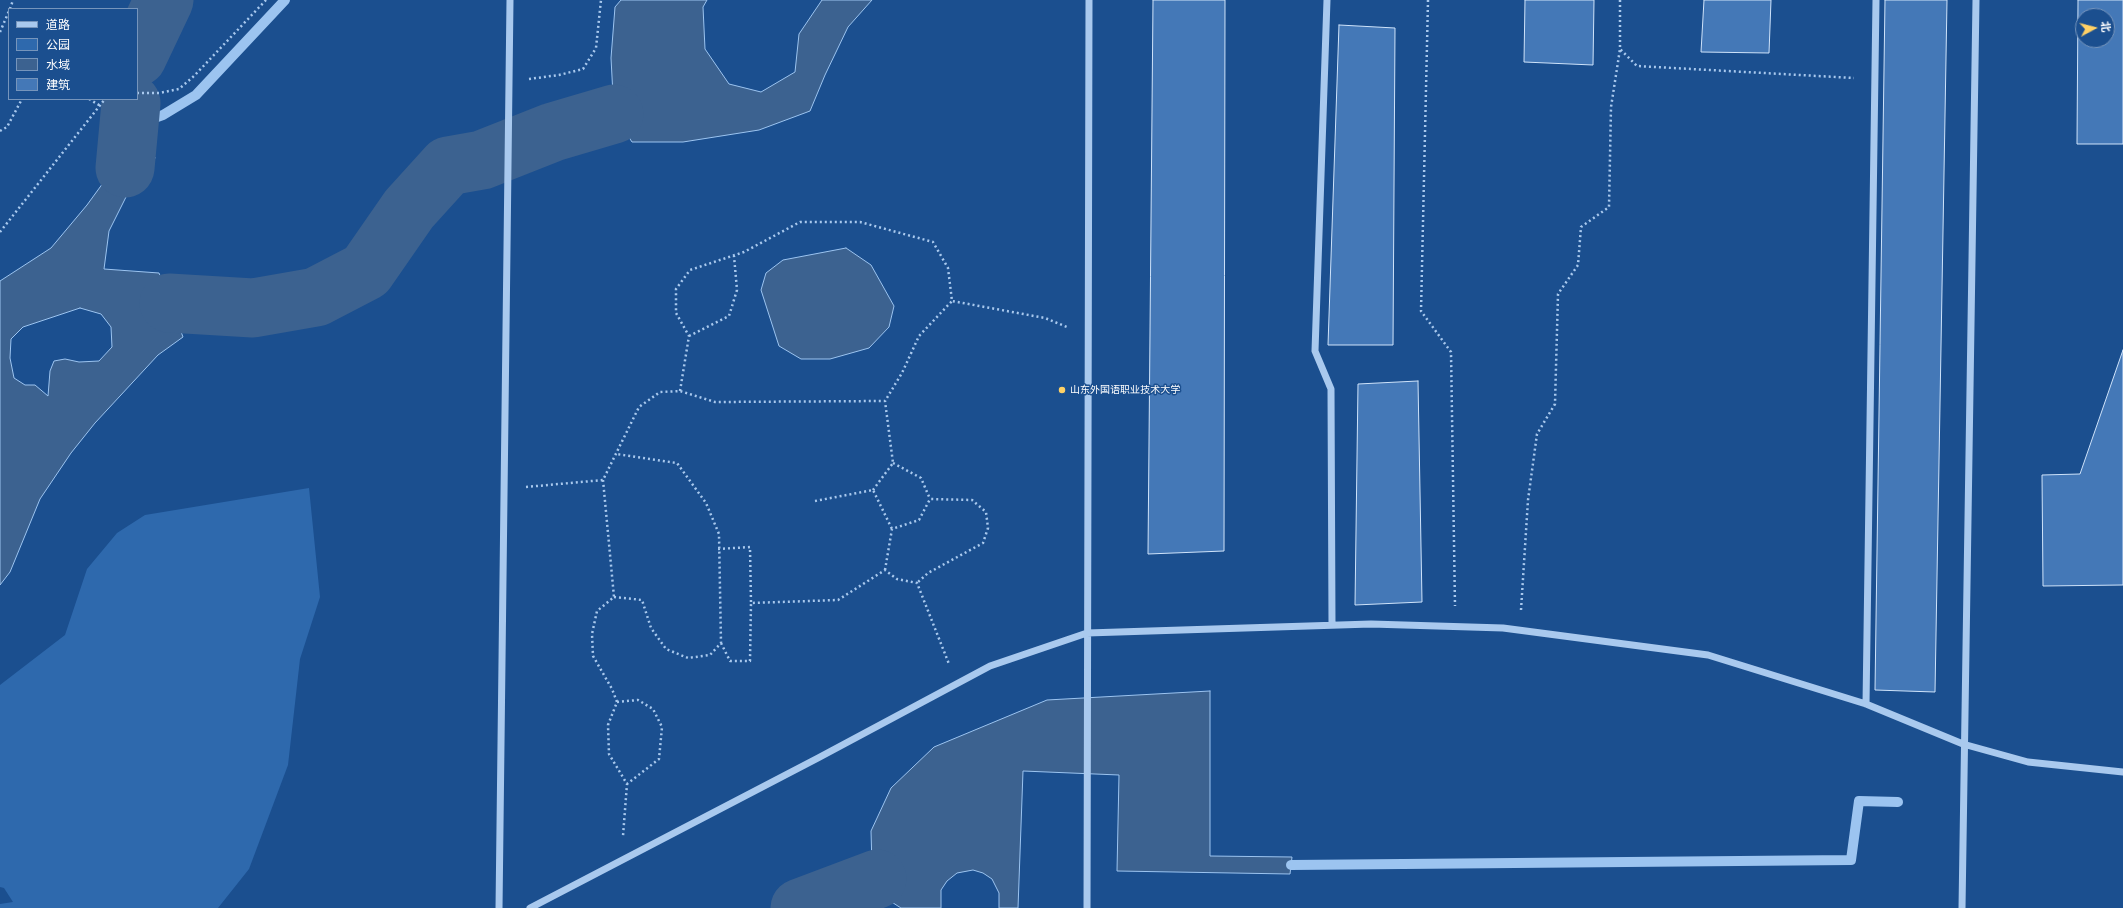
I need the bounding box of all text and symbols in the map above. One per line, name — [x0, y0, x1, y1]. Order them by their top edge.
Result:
legend — [8, 8, 138, 100]
north arrow — [2075, 8, 2115, 48]
text: 道路 — [46, 16, 70, 33]
text: 北 — [2098, 20, 2115, 33]
text: 公园 — [46, 36, 70, 53]
text: 水域 — [46, 56, 70, 73]
text: 建筑 — [46, 76, 70, 93]
place label: 山东外国语职业技术大学 — [1070, 384, 1180, 396]
marker: 山东外国语职业技术大学 — [1057, 385, 1067, 395]

